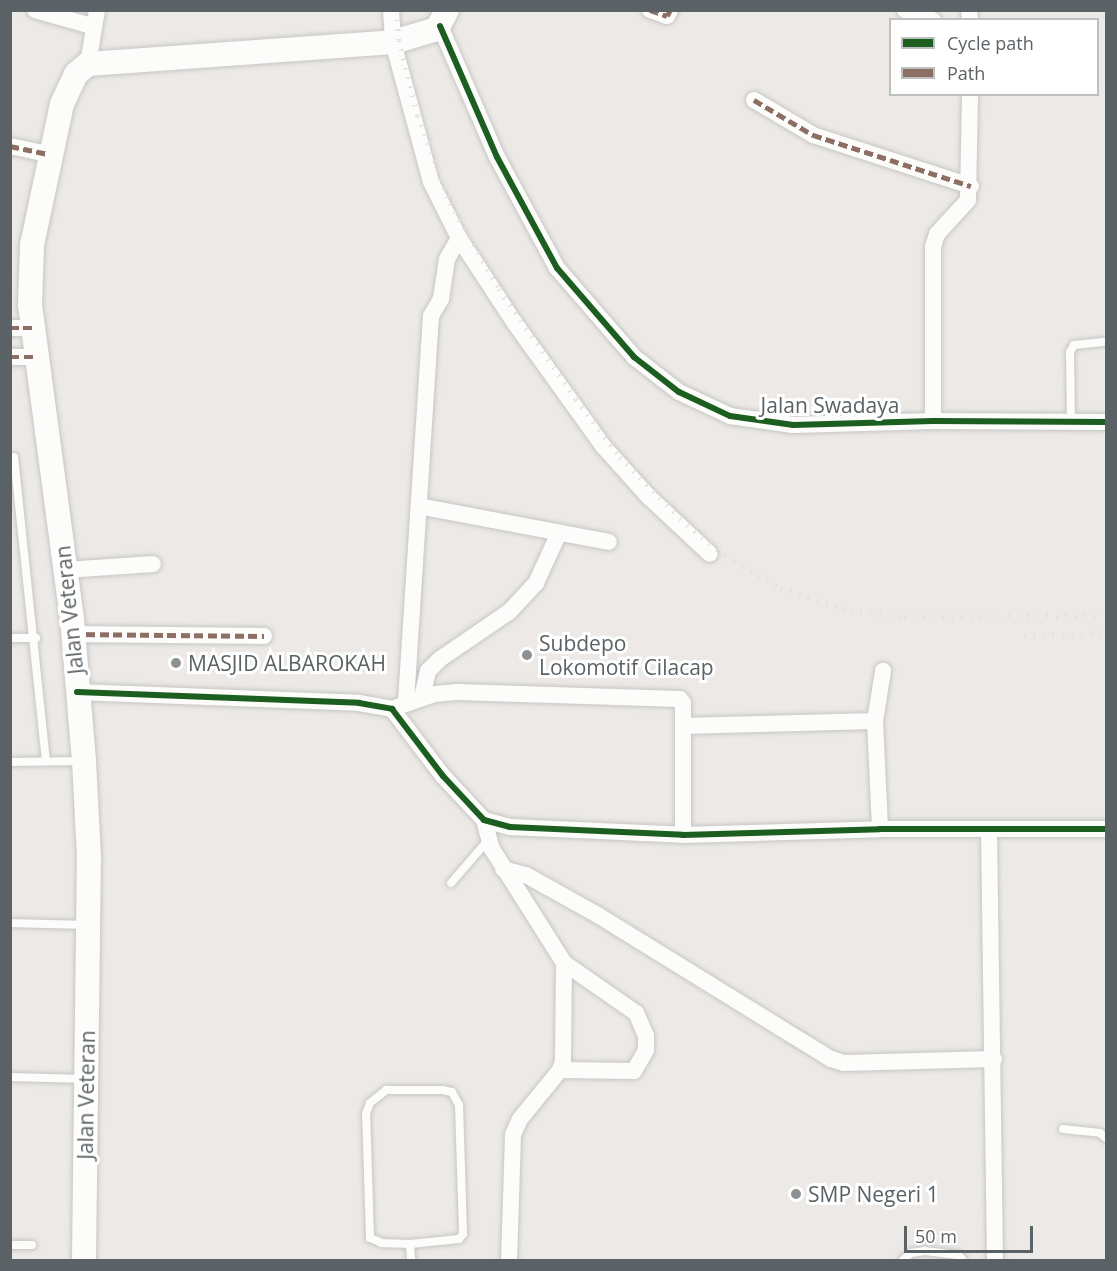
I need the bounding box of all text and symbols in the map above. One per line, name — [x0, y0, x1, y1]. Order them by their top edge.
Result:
legend — [889, 18, 1099, 96]
text: Cycle path — [947, 31, 1034, 55]
text: Path — [947, 61, 985, 85]
street label: Jalan Swadaya — [761, 392, 899, 418]
street label: Jalan Veteran — [50, 544, 88, 676]
place label: Subdepo Lokomotif Cilacap — [539, 630, 714, 680]
marker: Subdepo Lokomotif Cilacap — [520, 648, 534, 662]
place label: MASJID ALBAROKAH — [188, 650, 386, 676]
marker: MASJID ALBAROKAH — [169, 656, 183, 670]
street label: Jalan Veteran — [72, 1030, 100, 1160]
place label: SMP Negeri 1 — [808, 1181, 939, 1207]
marker: SMP Negeri 1 — [789, 1187, 803, 1201]
scale bar — [907, 1214, 1036, 1252]
text: 50 m — [915, 1224, 957, 1248]

